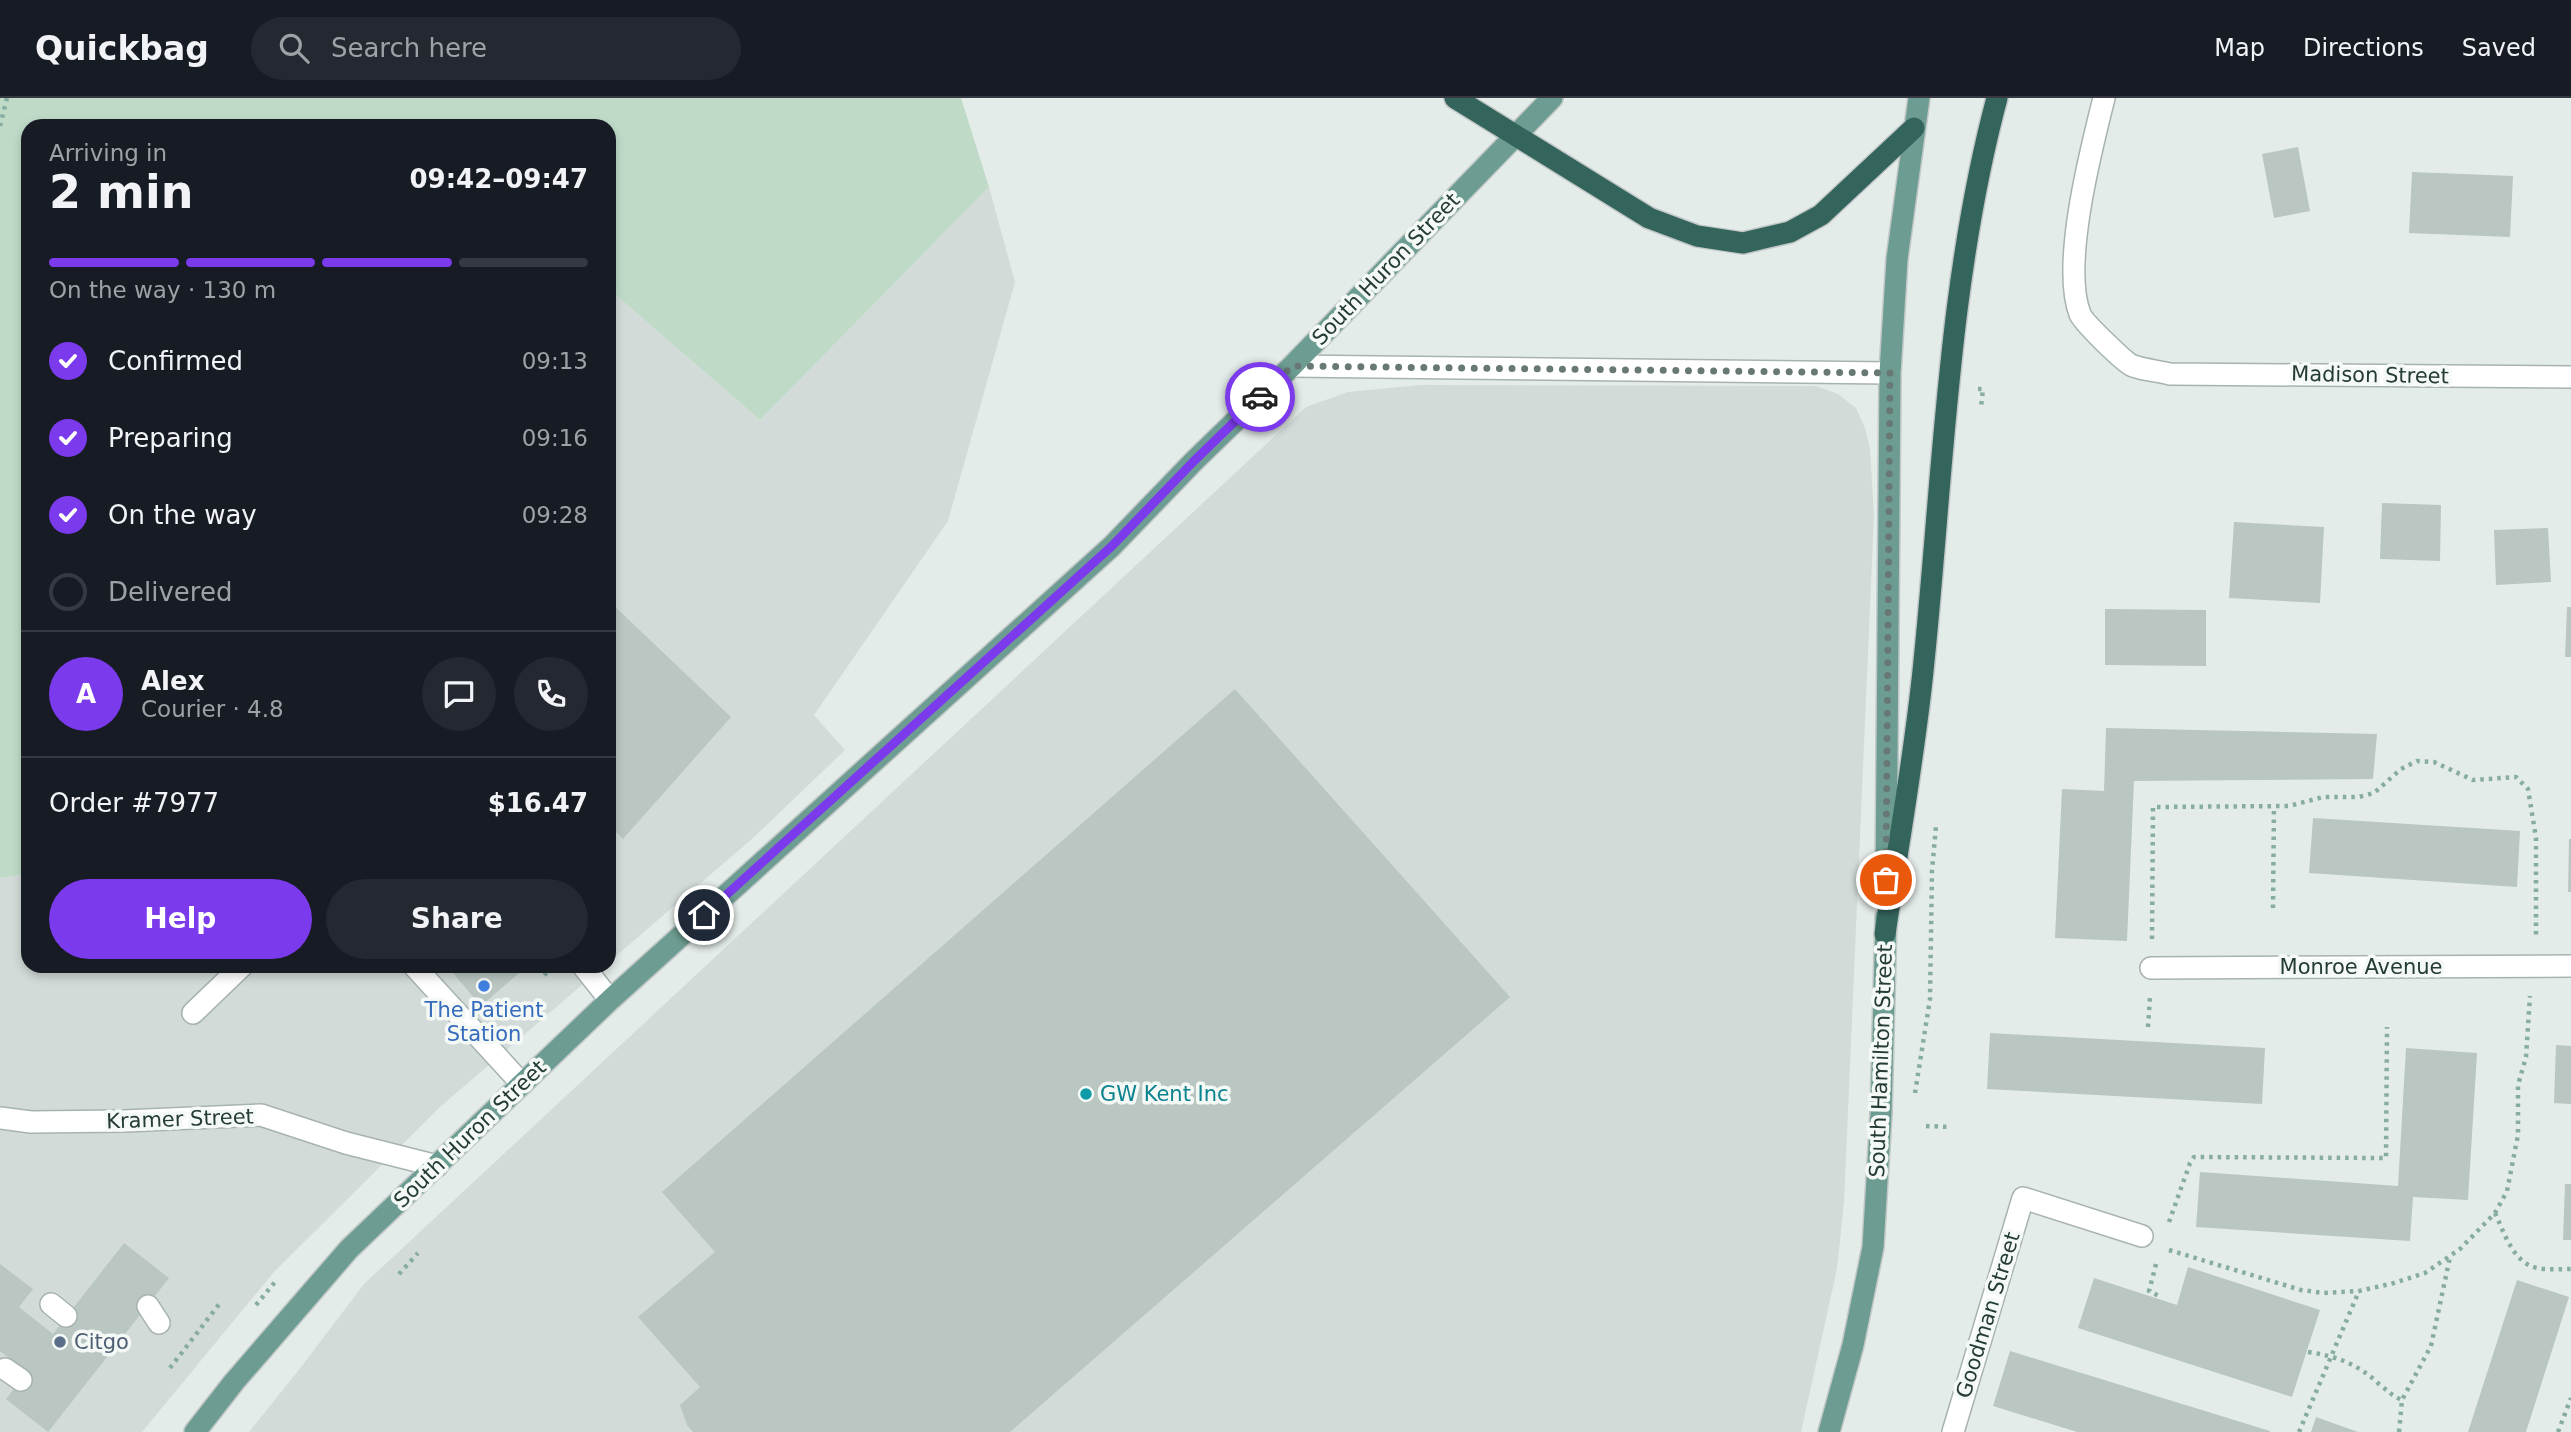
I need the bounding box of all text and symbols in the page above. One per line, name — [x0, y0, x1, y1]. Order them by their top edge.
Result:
search box — [251, 17, 741, 80]
text: Quickbag — [35, 29, 209, 68]
icon: search — [275, 29, 313, 67]
text: Search here — [331, 33, 487, 63]
text: Map — [2214, 34, 2265, 62]
text: Directions — [2303, 34, 2424, 62]
text: Saved — [2462, 34, 2536, 62]
text: Arriving in — [49, 140, 167, 166]
text: 09:42–09:47 — [409, 164, 588, 194]
text: 2 min — [49, 165, 193, 219]
street label: South Huron Street — [1307, 188, 1465, 350]
text: On the way · 130 m — [49, 277, 276, 303]
icon: check — [49, 342, 87, 380]
text: Confirmed — [108, 346, 243, 376]
text: 09:13 — [522, 348, 588, 374]
courier — [1225, 362, 1295, 432]
street label: Madison Street — [2291, 362, 2449, 388]
icon: car — [1241, 378, 1279, 416]
icon: check — [49, 419, 87, 457]
text: Preparing — [108, 423, 233, 453]
text: 09:16 — [522, 425, 588, 451]
icon: check — [49, 496, 87, 534]
text: On the way — [108, 500, 257, 530]
text: 09:28 — [522, 502, 588, 528]
text: Delivered — [108, 577, 232, 607]
button: chat — [422, 657, 496, 731]
button: phone — [514, 657, 588, 731]
text: Alex — [141, 666, 204, 696]
text: A — [76, 679, 96, 709]
text: Courier · 4.8 — [141, 696, 284, 722]
text: Order #7977 — [49, 788, 219, 818]
text: $16.47 — [488, 788, 588, 818]
pin — [1856, 850, 1916, 910]
icon: bag — [1867, 861, 1905, 899]
button: Help — [49, 879, 312, 959]
button: Share — [326, 879, 588, 959]
pin — [674, 885, 734, 945]
icon: home — [685, 896, 723, 934]
street label: South Hamilton Street — [1865, 944, 1897, 1178]
street label: Monroe Avenue — [2280, 955, 2442, 979]
marker: The Patient Station — [476, 978, 492, 994]
place label: The Patient Station — [424, 998, 543, 1046]
street label: South Huron Street — [389, 1055, 551, 1213]
place label: GW Kent Inc — [1100, 1082, 1229, 1106]
marker: GW Kent Inc — [1078, 1086, 1094, 1102]
street label: Kramer Street — [106, 1104, 254, 1134]
street label: Goodman Street — [1951, 1229, 2025, 1401]
place label: Citgo — [74, 1330, 129, 1354]
marker: Citgo — [52, 1334, 68, 1350]

